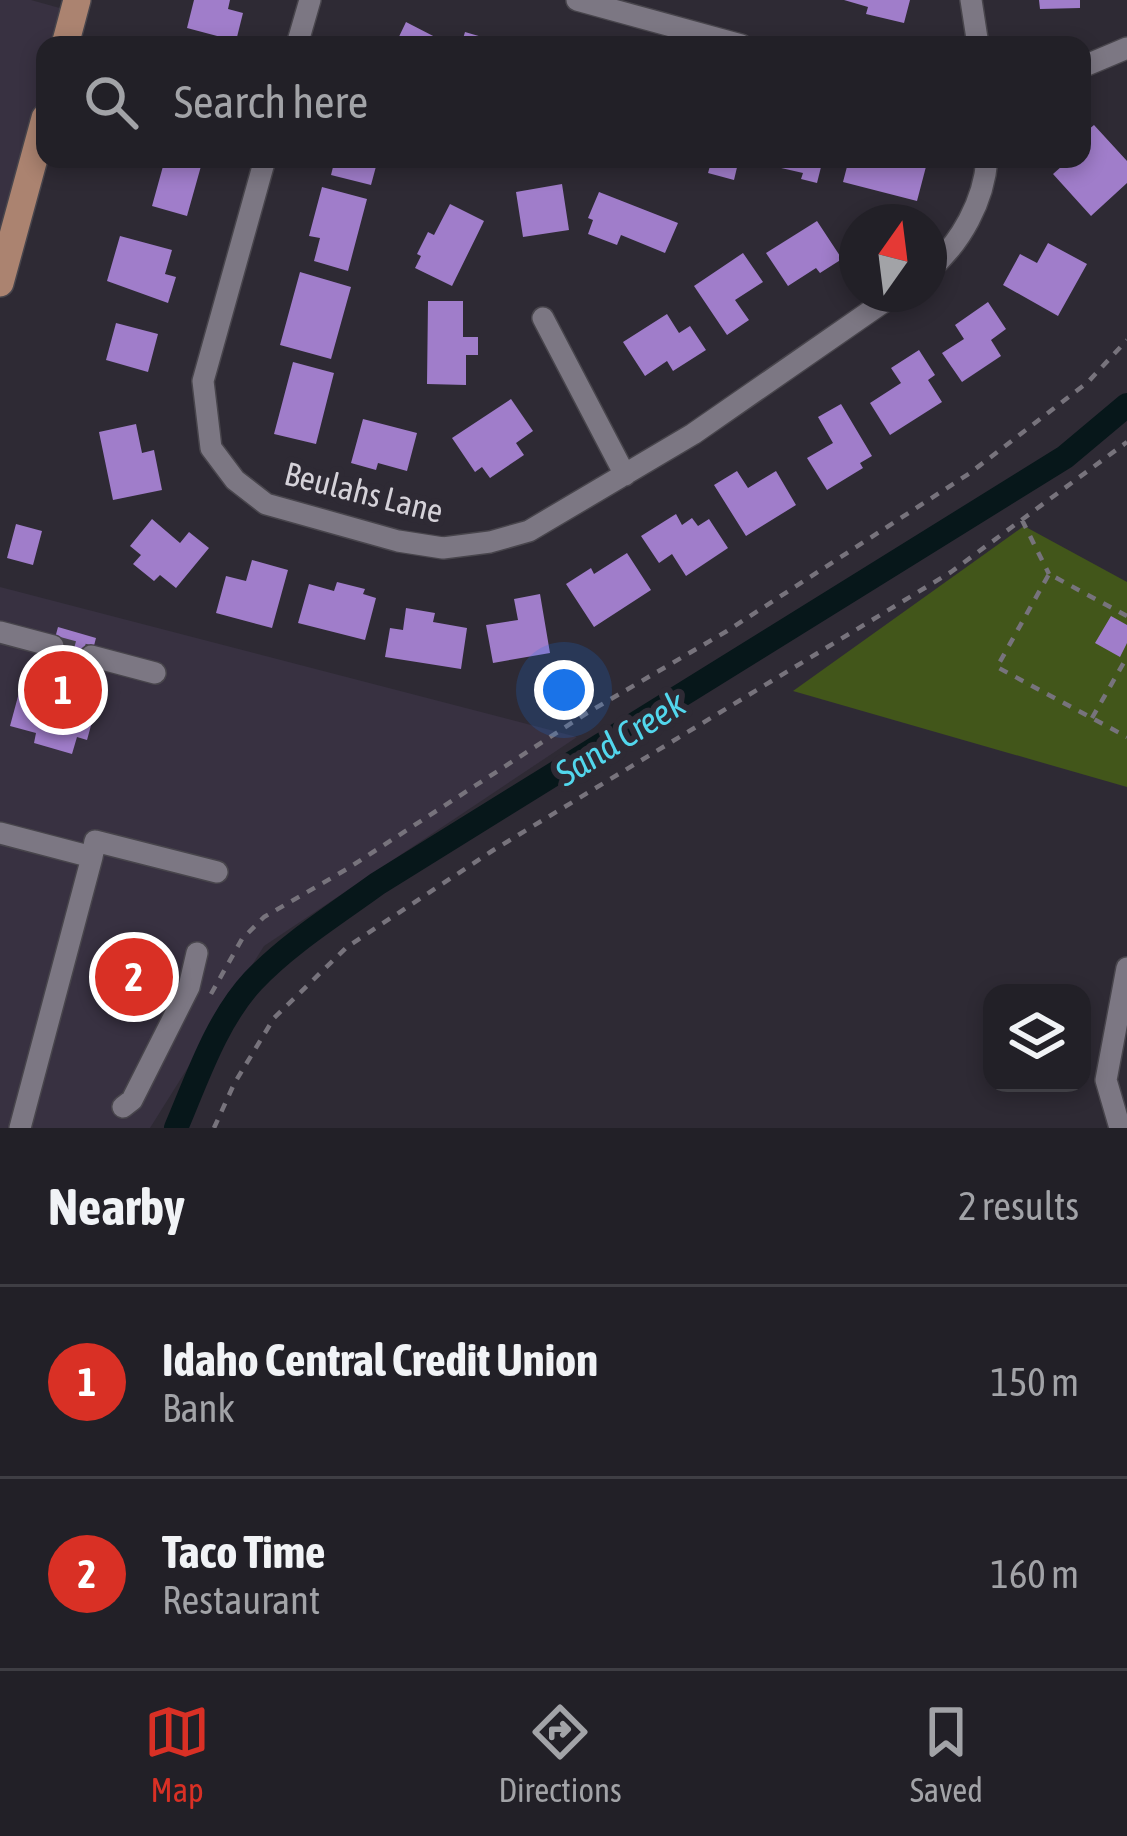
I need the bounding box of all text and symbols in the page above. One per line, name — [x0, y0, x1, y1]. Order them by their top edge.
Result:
search box — [36, 36, 1091, 168]
icon: search — [78, 69, 144, 135]
text: Search here — [174, 76, 368, 128]
north arrow — [839, 204, 947, 312]
street label: Beulahs Lane — [281, 454, 447, 530]
pin: 1 — [24, 645, 102, 735]
your location — [534, 660, 594, 720]
water label: Sand Creek — [547, 681, 694, 795]
pin: 2 — [95, 932, 173, 1022]
map controls — [983, 984, 1091, 1092]
button: layers — [983, 984, 1091, 1092]
text: Nearby — [48, 1177, 185, 1236]
text: 2 results — [958, 1184, 1079, 1228]
text: Idaho Central Credit Union — [162, 1334, 598, 1386]
text: 1 — [78, 1360, 96, 1404]
text: 150 m — [991, 1360, 1079, 1404]
text: Bank — [162, 1386, 235, 1430]
text: Taco Time — [162, 1526, 326, 1578]
text: 2 — [78, 1552, 96, 1596]
text: 160 m — [991, 1552, 1079, 1596]
text: Restaurant — [162, 1578, 320, 1622]
tab: Map — [144, 1699, 210, 1809]
tab: Directions — [498, 1699, 622, 1809]
tab: Saved — [910, 1699, 983, 1809]

